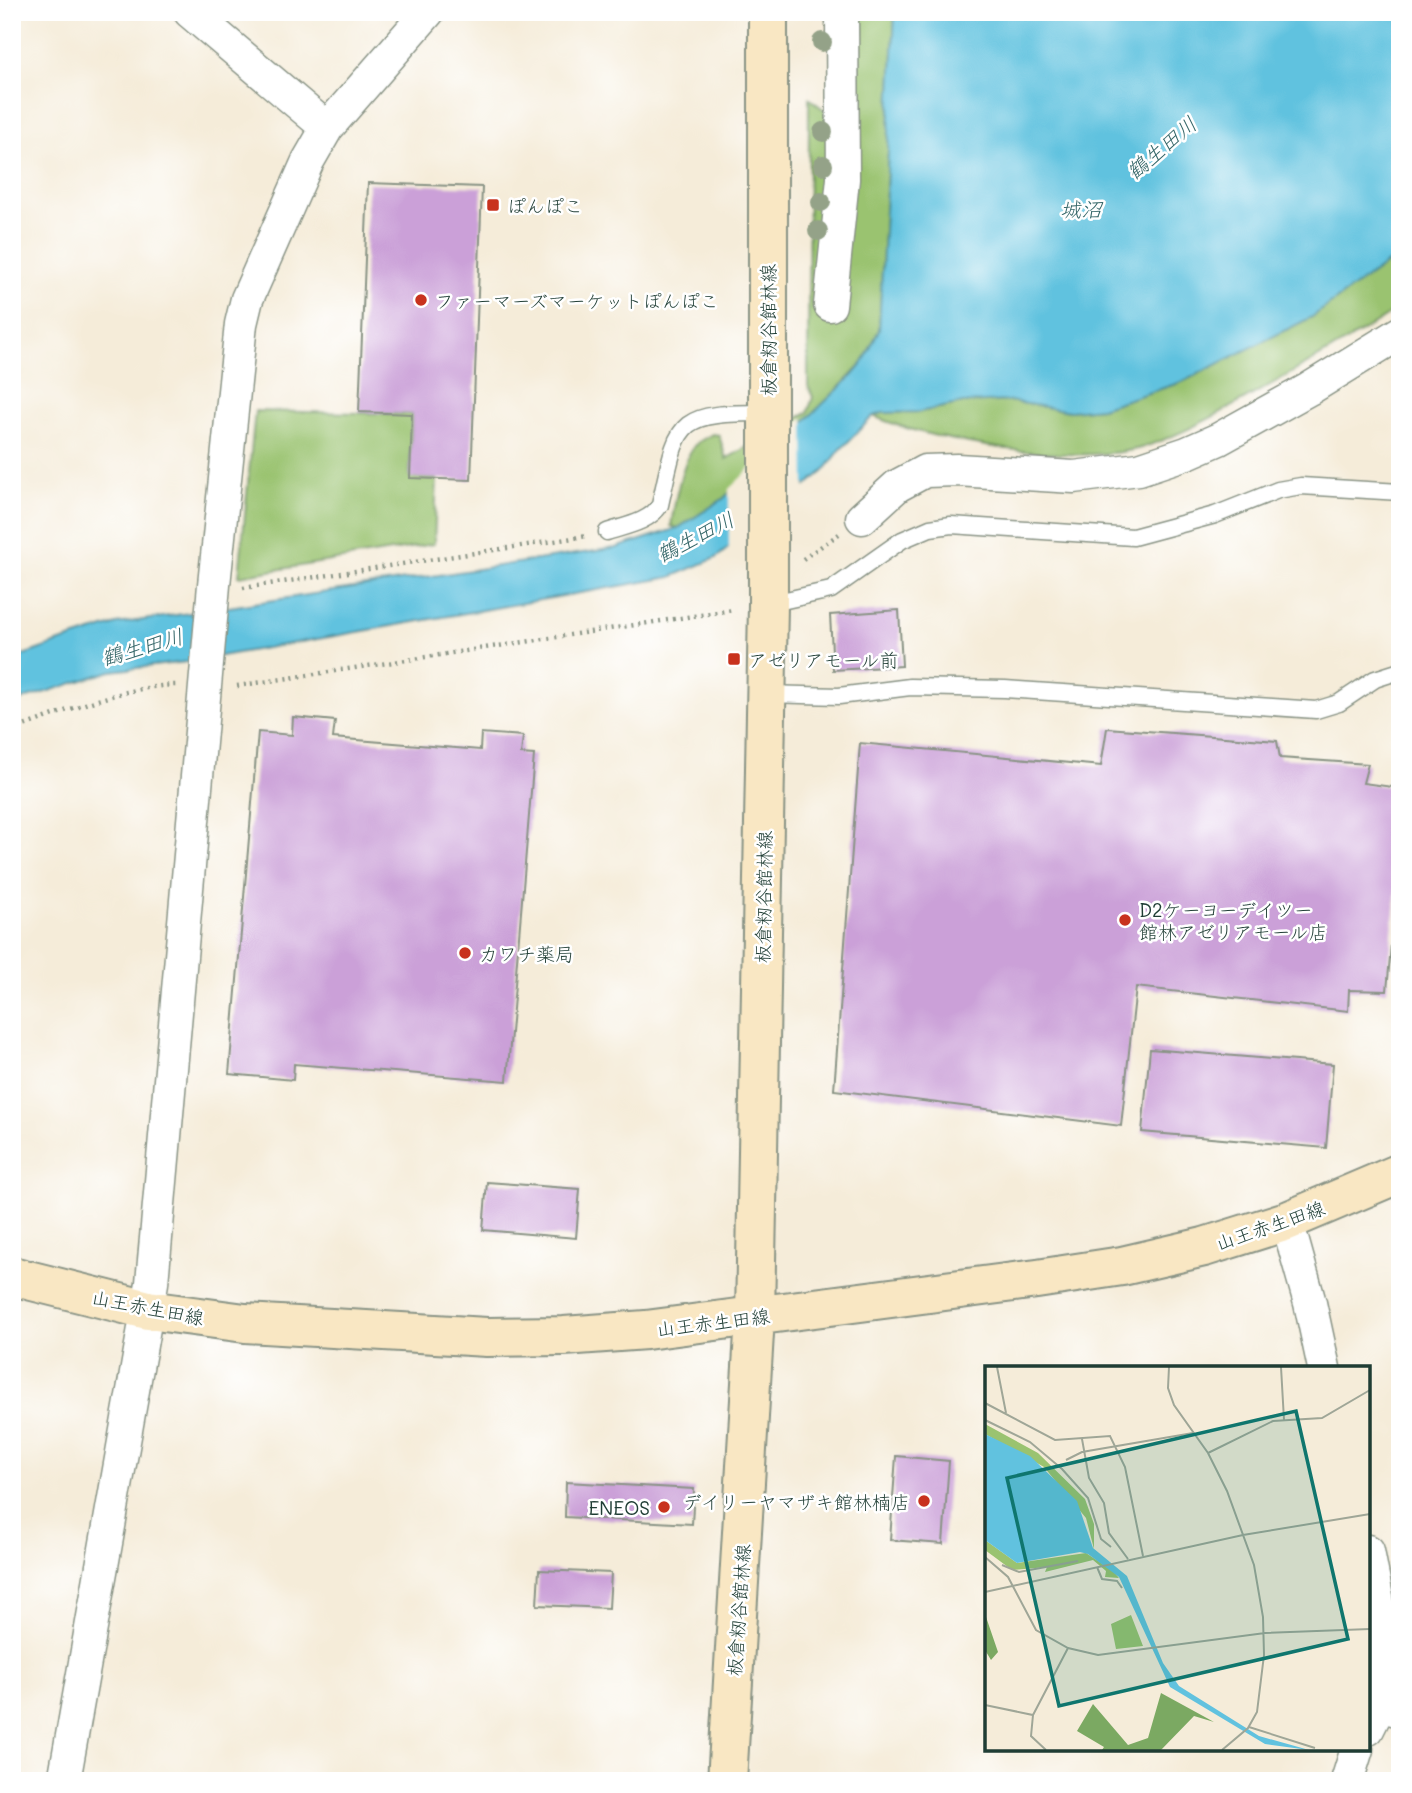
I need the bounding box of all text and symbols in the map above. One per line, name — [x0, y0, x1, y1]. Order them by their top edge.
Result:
water label: 鶴生田川 — [1120, 110, 1202, 184]
place label: ぽんぽこ — [507, 193, 583, 218]
water label: 城沼 — [1060, 195, 1104, 222]
marker: ぽんぽこ — [485, 197, 501, 213]
street label: 板倉籾谷館林線 — [755, 263, 780, 397]
place label: ファーマーズマーケットぽんぽこ — [435, 288, 719, 313]
marker: ファーマーズマーケットぽんぽこ — [413, 292, 429, 308]
water label: 鶴生田川 — [651, 505, 739, 567]
water label: 鶴生田川 — [98, 621, 186, 671]
place label: アゼリアモール前 — [748, 647, 898, 672]
marker: アゼリアモール前 — [726, 651, 742, 667]
street label: 板倉籾谷館林線 — [749, 830, 777, 964]
place label: D2ケーヨーデイツー 館林アゼリアモール店 — [1139, 897, 1327, 944]
marker: D2ケーヨーデイツー 館林アゼリアモール店 — [1117, 912, 1133, 928]
place label: カワチ薬局 — [479, 941, 574, 966]
marker: カワチ薬局 — [457, 945, 473, 961]
street label: 山王赤生田線 — [1212, 1195, 1328, 1255]
street label: 山王赤生田線 — [90, 1284, 206, 1330]
street label: 山王赤生田線 — [655, 1303, 771, 1341]
inset map — [985, 1366, 1370, 1751]
place label: デイリーヤマザキ館林楠店 — [683, 1489, 910, 1514]
marker: デイリーヤマザキ館林楠店 — [916, 1493, 932, 1509]
place label: ENEOS — [588, 1495, 650, 1520]
marker: ENEOS — [656, 1499, 672, 1515]
street label: 板倉籾谷館林線 — [721, 1543, 755, 1677]

